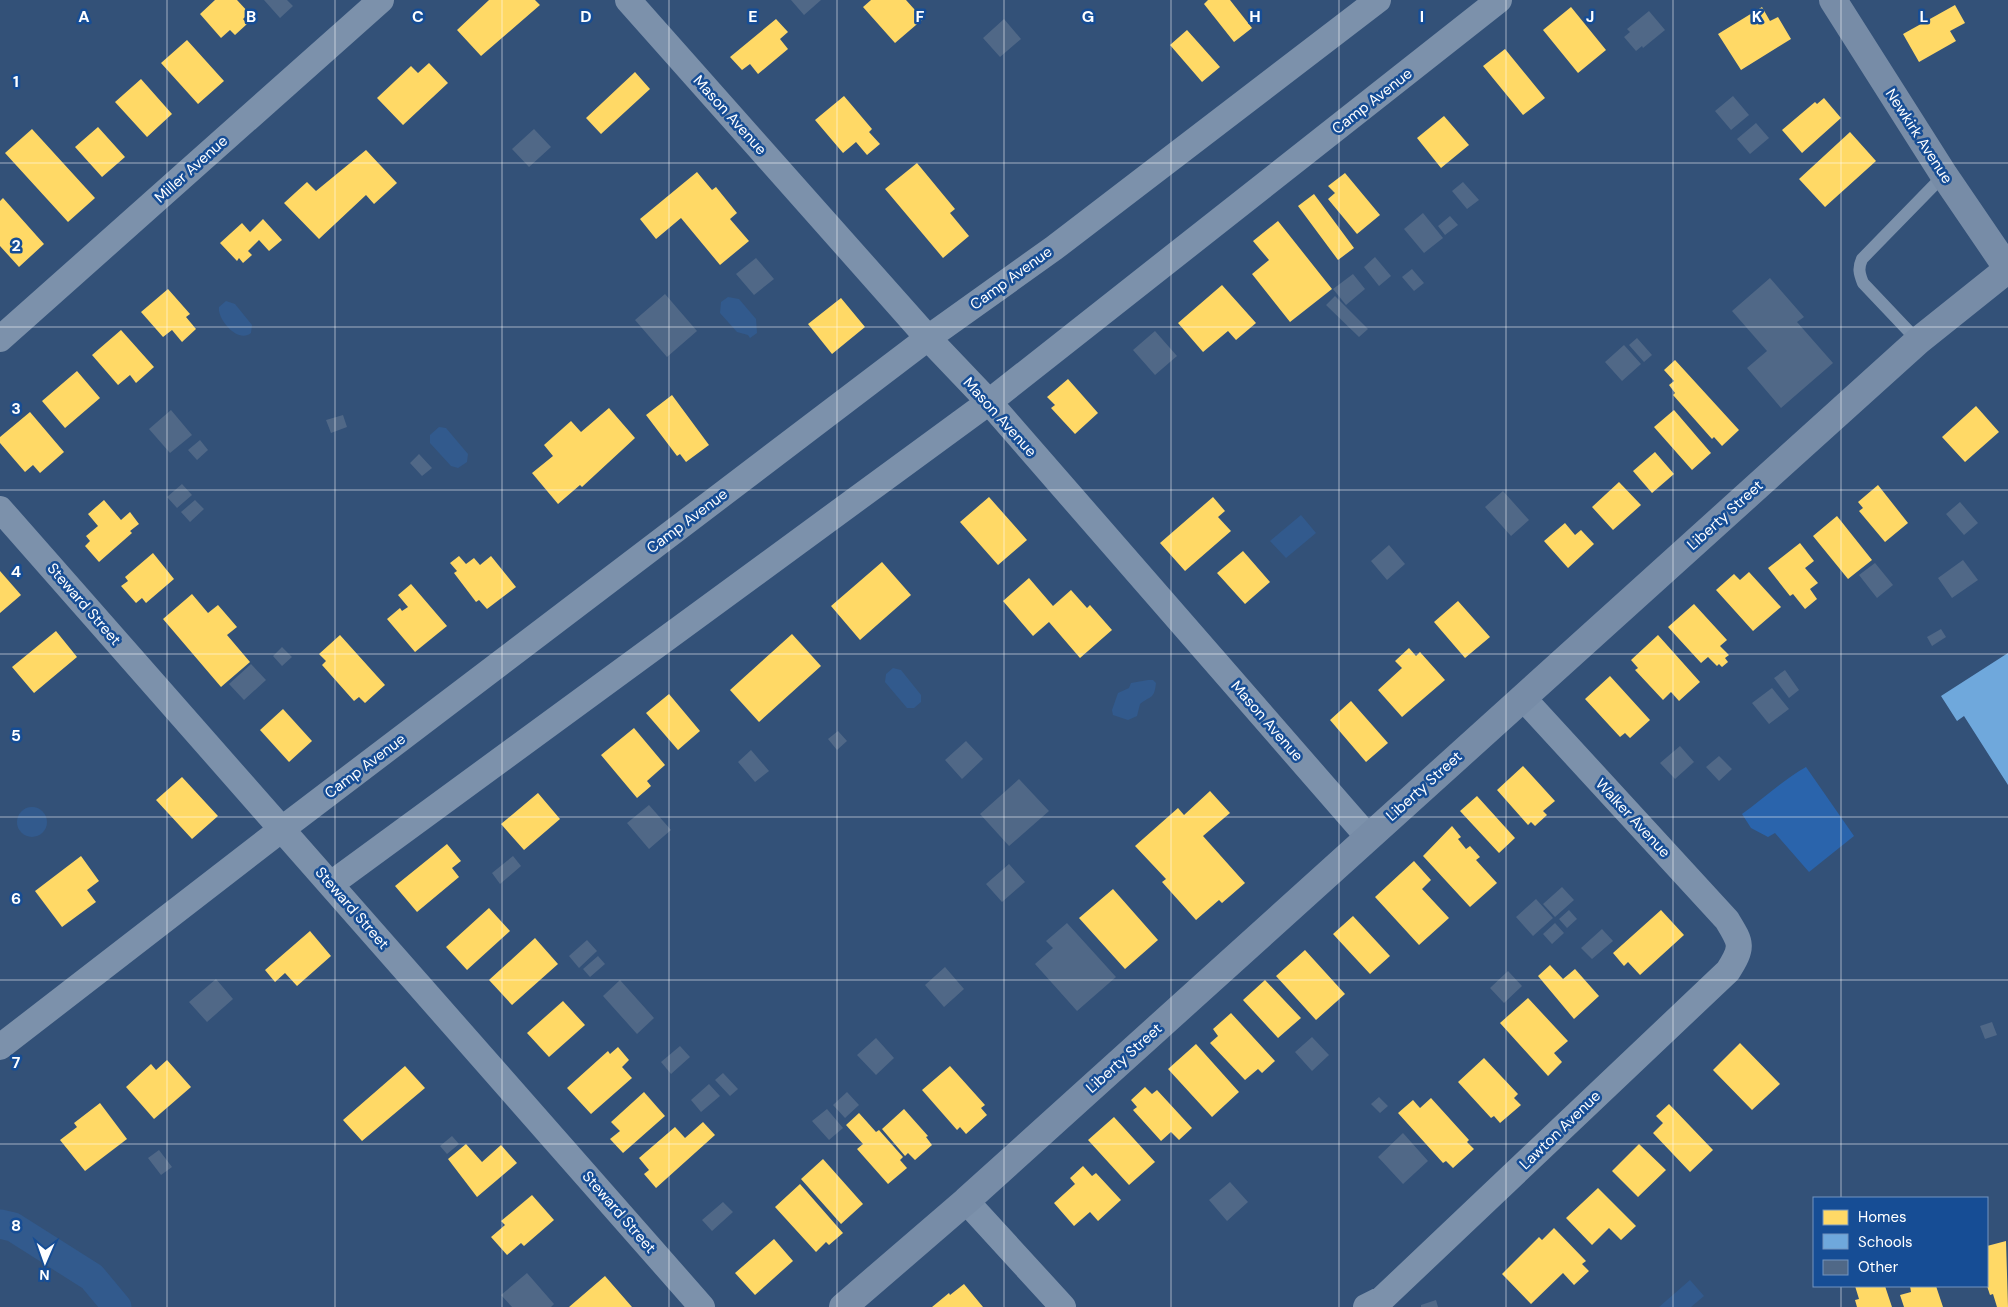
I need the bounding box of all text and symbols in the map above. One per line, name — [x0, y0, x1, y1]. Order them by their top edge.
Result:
text: A — [78, 6, 90, 27]
text: B — [246, 6, 256, 27]
text: C — [412, 6, 424, 27]
text: D — [580, 6, 592, 27]
text: E — [748, 6, 758, 27]
text: F — [916, 6, 925, 27]
text: G — [1082, 6, 1094, 27]
text: H — [1249, 6, 1261, 27]
text: I — [1420, 6, 1424, 27]
text: J — [1586, 6, 1594, 27]
text: K — [1752, 6, 1763, 27]
text: L — [1920, 6, 1929, 27]
street label: Camp Avenue — [1328, 63, 1416, 139]
text: 1 — [13, 71, 19, 92]
street label: Mason Avenue — [689, 71, 771, 159]
street label: Newkirk Avenue — [1881, 85, 1957, 187]
street label: Miller Avenue — [150, 131, 232, 207]
text: 2 — [11, 235, 21, 256]
street label: Camp Avenue — [966, 242, 1056, 314]
street label: Mason Avenue — [959, 373, 1041, 461]
text: 3 — [11, 398, 21, 419]
street label: Liberty Street — [1683, 475, 1767, 554]
street label: Camp Avenue — [642, 484, 732, 558]
street label: Steward Street — [43, 559, 125, 650]
text: 4 — [11, 561, 21, 582]
street label: Mason Avenue — [1226, 676, 1308, 766]
text: 5 — [11, 725, 21, 746]
street label: Camp Avenue — [320, 729, 410, 803]
street label: Liberty Street — [1382, 746, 1466, 825]
street label: Walker Avenue — [1591, 774, 1675, 862]
street label: Steward Street — [311, 863, 393, 954]
text: 6 — [11, 888, 21, 909]
street label: Liberty Street — [1082, 1018, 1166, 1097]
text: 7 — [12, 1052, 21, 1073]
street label: Lawton Avenue — [1515, 1086, 1605, 1174]
street label: Steward Street — [578, 1167, 660, 1258]
legend — [1813, 1197, 1988, 1287]
text: Homes — [1858, 1207, 1907, 1227]
text: 8 — [11, 1215, 21, 1236]
text: Schools — [1858, 1232, 1913, 1252]
north arrow — [20, 1237, 70, 1287]
text: Other — [1858, 1257, 1899, 1277]
text: N — [39, 1266, 50, 1284]

